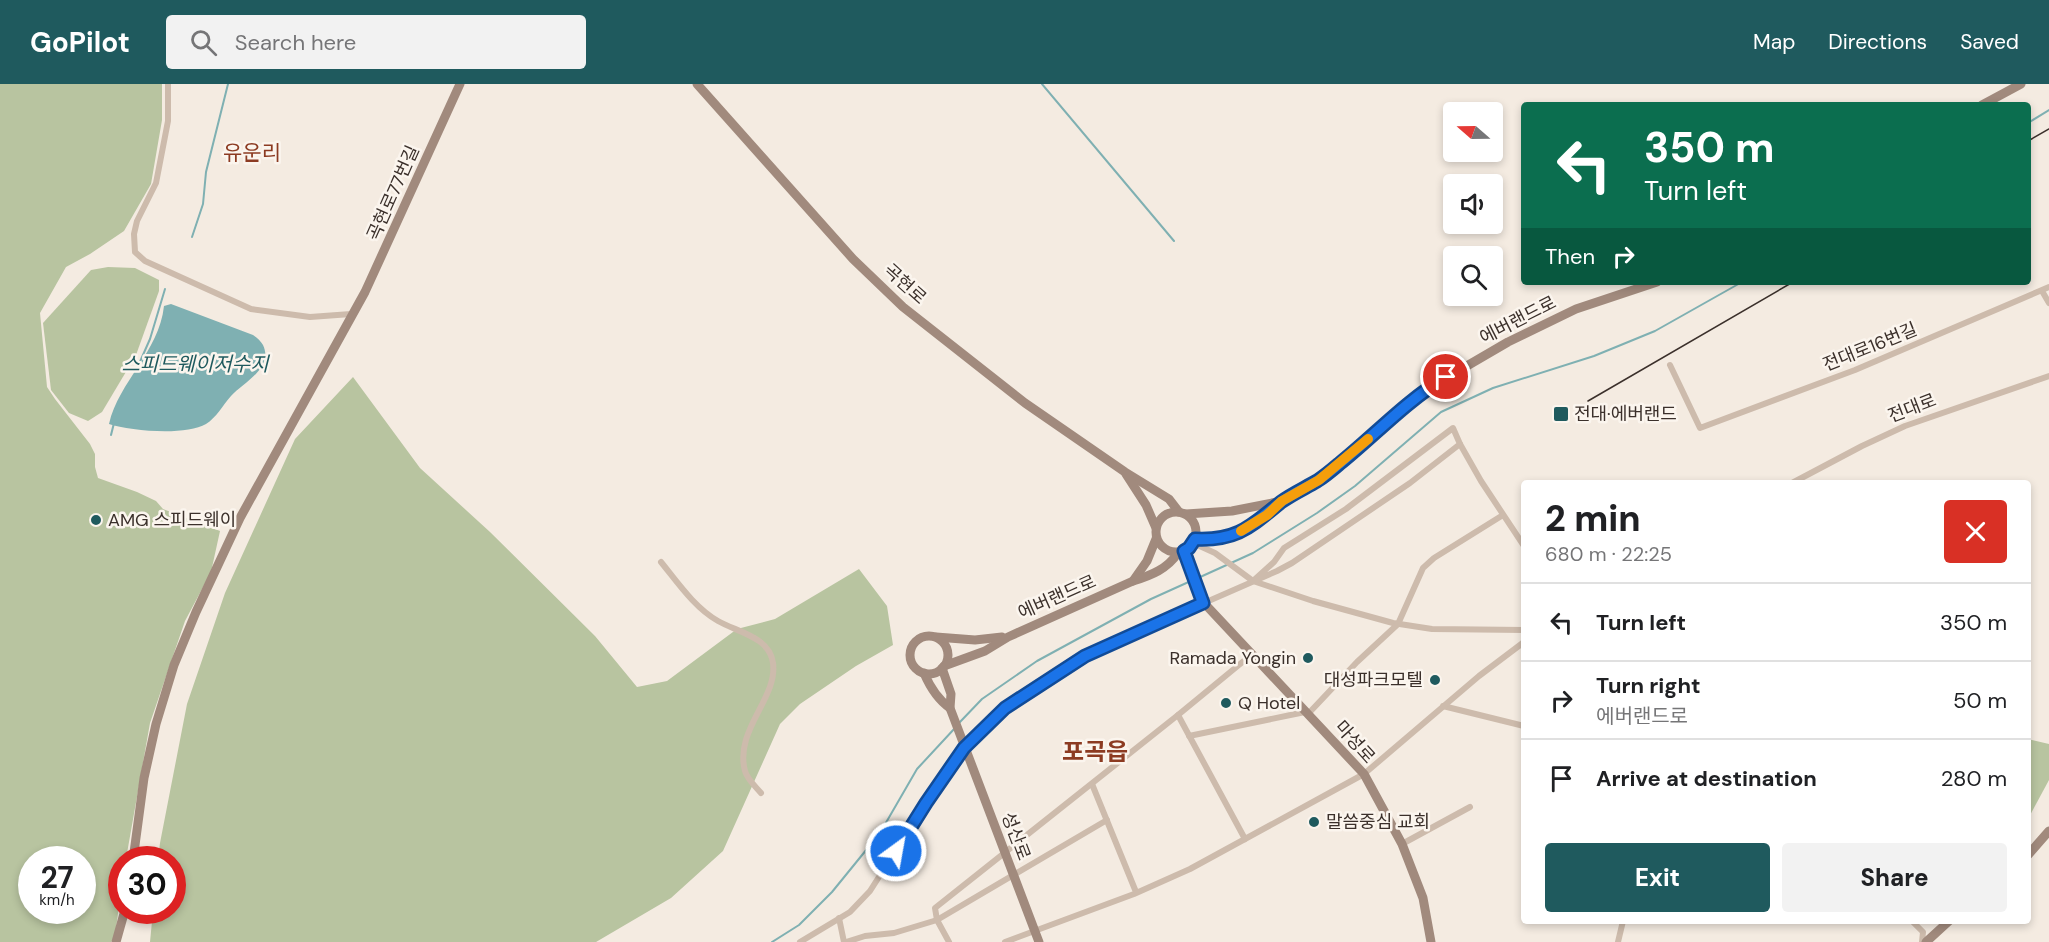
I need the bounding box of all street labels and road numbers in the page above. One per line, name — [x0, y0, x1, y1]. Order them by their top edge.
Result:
street label: 곡현로77번길 — [361, 142, 425, 244]
street label: 곡현로 — [879, 258, 931, 310]
street label: 에버랜드로 — [1476, 291, 1560, 349]
street label: 전대로16번길 — [1819, 317, 1921, 377]
street label: 전대로 — [1885, 388, 1939, 428]
street label: 에버랜드로 — [1014, 569, 1100, 625]
street label: 마성로 — [1329, 716, 1381, 768]
street label: 성산로 — [996, 809, 1036, 863]

